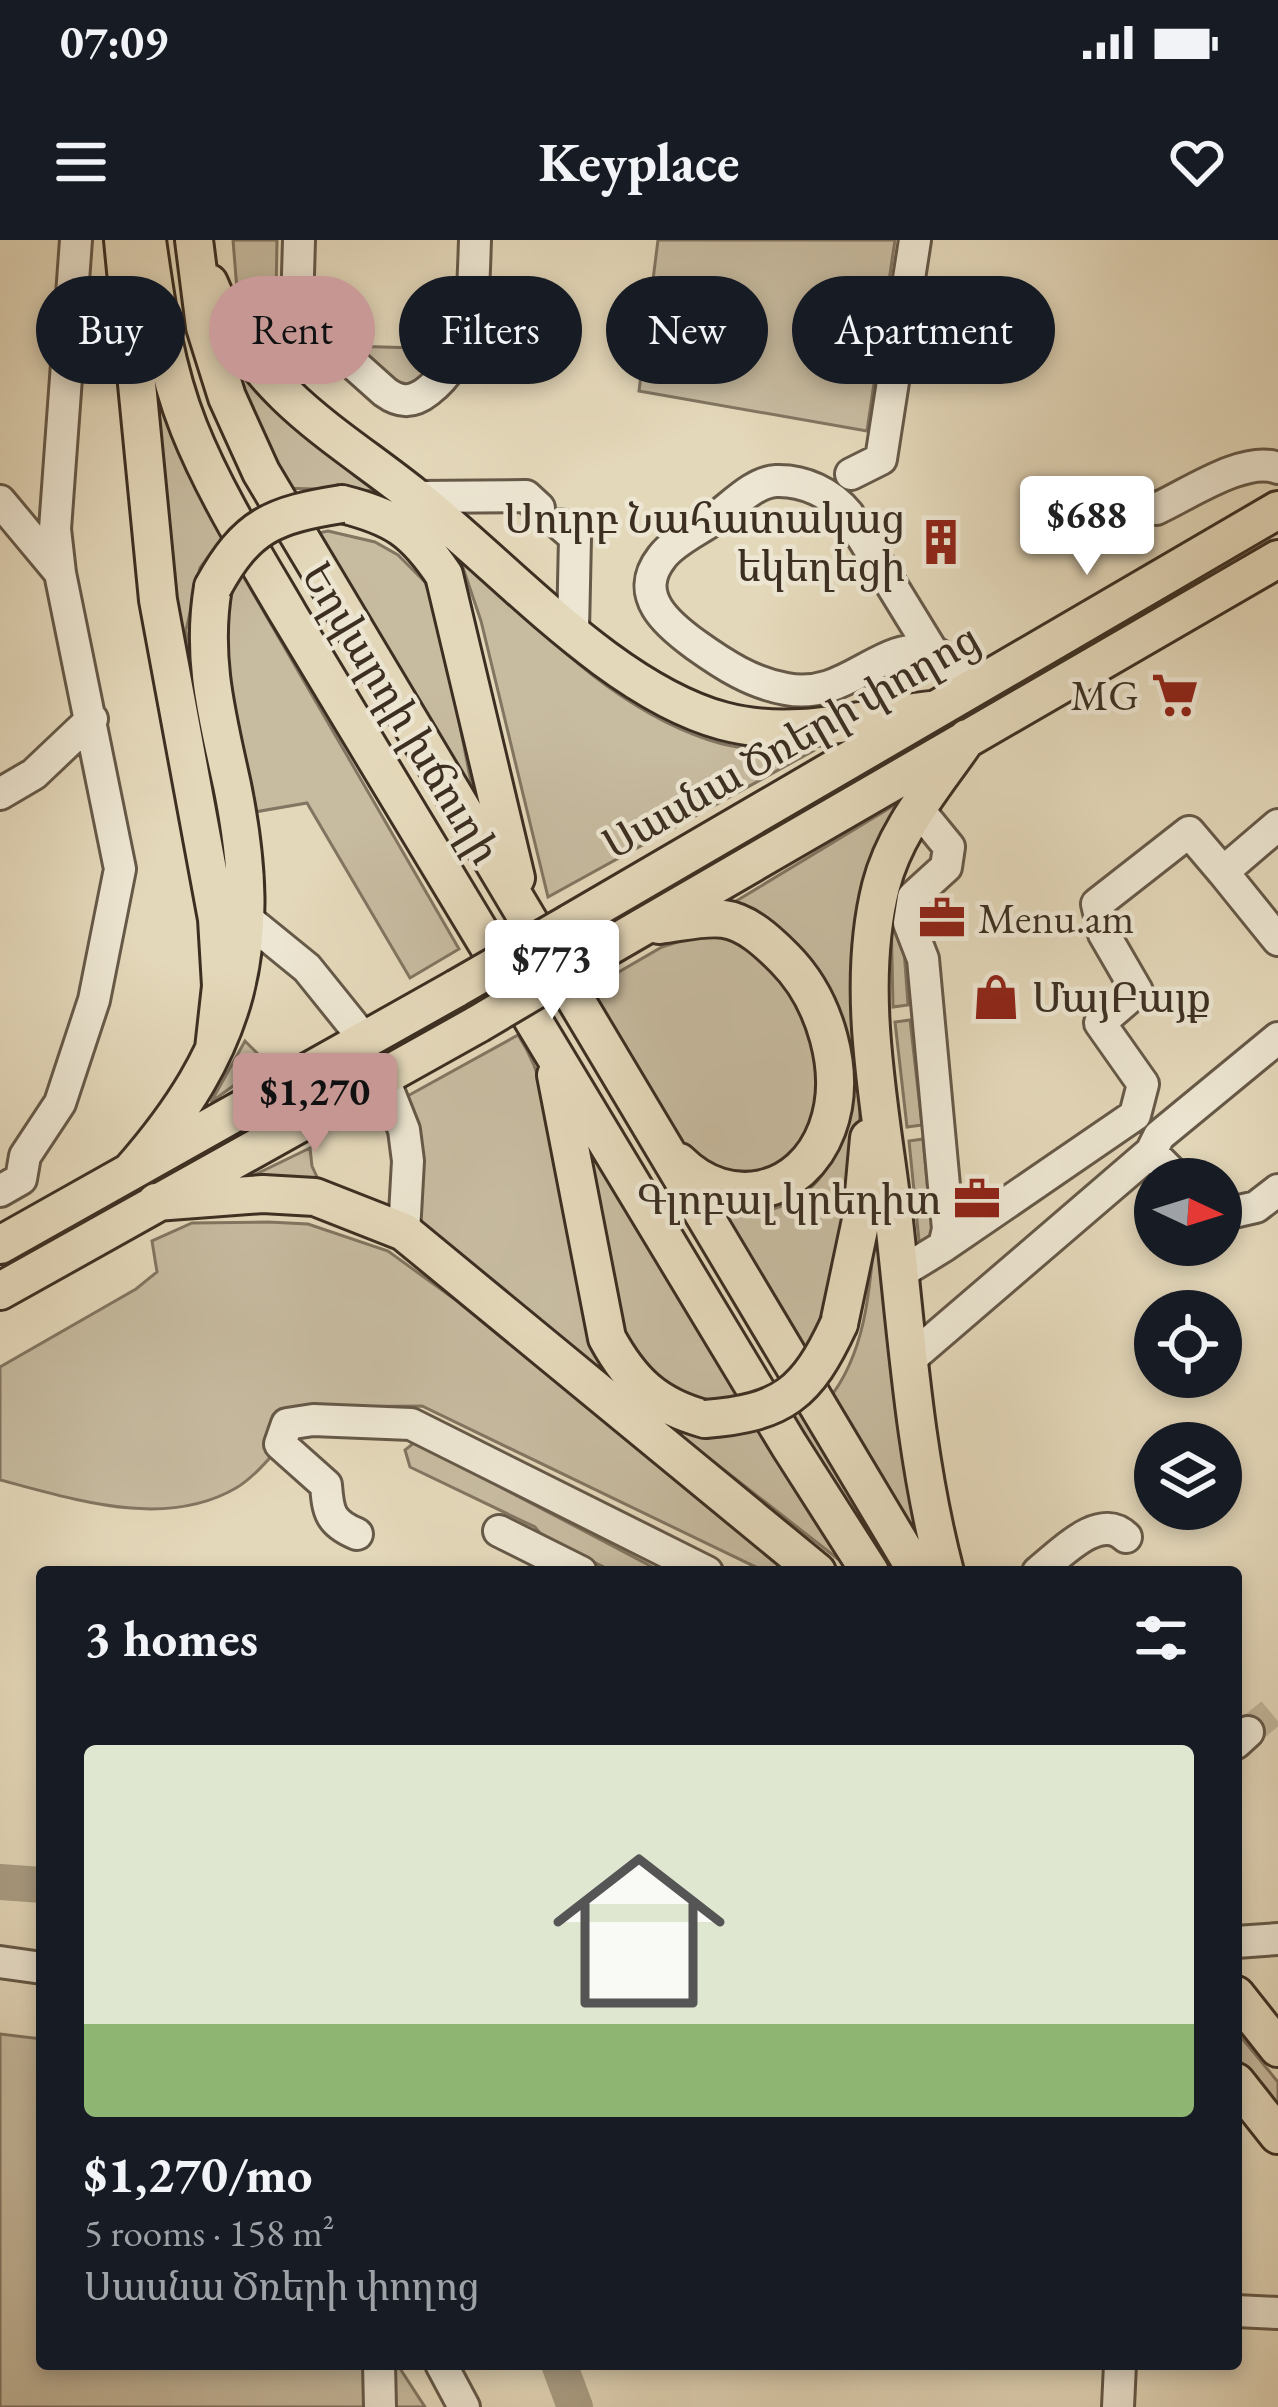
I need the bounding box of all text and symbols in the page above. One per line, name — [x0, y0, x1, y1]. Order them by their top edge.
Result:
text: 07:09 — [60, 13, 168, 71]
text: Keyplace — [538, 127, 740, 197]
icon: menu — [48, 129, 114, 195]
icon: heart — [1164, 129, 1230, 195]
chip: Buy — [36, 276, 185, 384]
chip: Rent — [209, 276, 375, 384]
chip: Filters — [399, 276, 582, 384]
chip: New — [606, 276, 768, 384]
chip: Apartment — [792, 276, 1055, 384]
pin: $688 — [1016, 476, 1158, 578]
text: $688 — [1047, 489, 1127, 540]
place label: Սուրբ Նահատակաց եկեղեցի — [504, 491, 905, 594]
building icon: Սուրբ Նահատակաց եկեղեցի — [916, 517, 966, 567]
street label: Եղվարդի խճուղի — [289, 552, 513, 874]
street label: Սասնա Ծռերի փողոց — [593, 611, 989, 871]
place label: MG — [1071, 668, 1139, 723]
supermarket icon: MG — [1150, 670, 1200, 720]
place label: Menu.am — [978, 891, 1134, 946]
office icon: Menu.am — [917, 893, 967, 943]
pin: $773 — [481, 920, 623, 1022]
text: $773 — [512, 933, 592, 984]
place label: ՄայԲայք — [1032, 970, 1211, 1025]
shop icon: ՄայԲայք — [971, 972, 1021, 1022]
pin: $1,270 — [217, 1053, 413, 1155]
text: $1,270 — [260, 1066, 370, 1117]
north arrow — [1134, 1158, 1242, 1266]
map controls — [1134, 1158, 1242, 1530]
place label: Գլոբալ կրեդիտ — [636, 1172, 941, 1227]
office icon: Գլոբալ կրեդիտ — [952, 1174, 1002, 1224]
button: locate — [1134, 1290, 1242, 1398]
button: layers — [1134, 1422, 1242, 1530]
text: 3 homes — [84, 1605, 258, 1671]
icon: filters — [1128, 1605, 1194, 1671]
icon: home — [531, 1823, 747, 2039]
text: $1,270/mo — [84, 2141, 312, 2207]
text: 5 rooms · 158 m² — [84, 2207, 335, 2258]
text: Սասնա Ծռերի փողոց — [84, 2261, 480, 2312]

